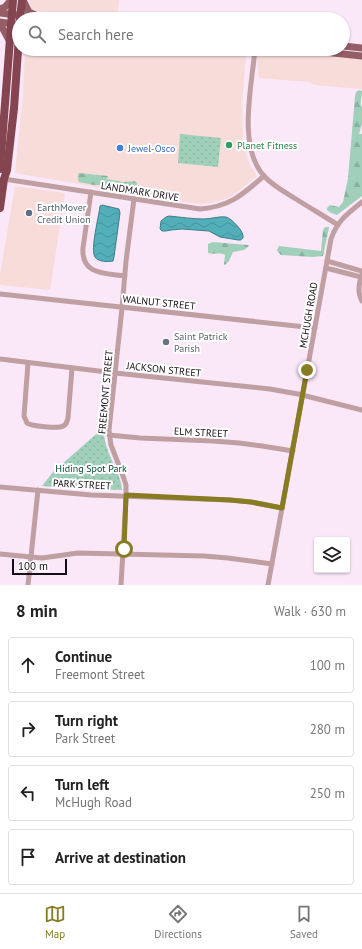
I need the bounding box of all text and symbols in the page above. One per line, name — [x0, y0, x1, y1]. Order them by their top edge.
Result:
search box — [12, 12, 350, 56]
icon: search — [26, 23, 48, 45]
text: Search here — [58, 25, 134, 44]
place label: Planet Fitness — [237, 139, 297, 152]
marker: Planet Fitness — [224, 140, 234, 150]
place label: Jewel-Osco — [127, 142, 175, 155]
marker: Jewel-Osco — [115, 143, 125, 153]
street label: LANDMARK DRIVE — [100, 179, 180, 204]
place label: EarthMover Credit Union — [37, 201, 91, 226]
marker: EarthMover Credit Union — [24, 208, 34, 218]
street label: MCHUGH ROAD — [296, 281, 321, 349]
street label: WALNUT STREET — [122, 292, 196, 313]
place label: Saint Patrick Parish — [174, 330, 228, 355]
marker: Saint Patrick Parish — [161, 337, 171, 347]
street label: FREEMONT STREET — [95, 349, 116, 435]
street label: JACKSON STREET — [125, 359, 202, 380]
route end — [298, 361, 316, 379]
street label: ELM STREET — [174, 425, 229, 440]
park label: Hiding Spot Park — [55, 462, 127, 475]
street label: PARK STREET — [53, 476, 112, 493]
map controls — [314, 537, 350, 573]
button: layers — [314, 537, 350, 573]
route start — [115, 540, 133, 558]
scale bar — [12, 557, 67, 576]
text: 100 m — [18, 559, 48, 573]
text: 8 min — [16, 600, 57, 622]
text: Walk · 630 m — [274, 603, 346, 620]
text: Continue — [55, 647, 112, 666]
icon: ahead — [17, 654, 39, 676]
text: 100 m — [310, 657, 345, 674]
text: Freemont Street — [55, 666, 145, 683]
text: Turn right — [55, 711, 118, 730]
icon: right — [17, 718, 39, 740]
text: 280 m — [310, 721, 345, 738]
text: Park Street — [55, 730, 115, 747]
text: Turn left — [55, 775, 109, 794]
icon: left — [17, 782, 39, 804]
text: 250 m — [310, 785, 345, 802]
text: McHugh Road — [55, 794, 132, 811]
icon: arrive — [17, 846, 39, 868]
text: Arrive at destination — [55, 848, 186, 867]
tab: Map — [44, 903, 66, 941]
tab: Directions — [154, 903, 202, 941]
tab: Saved — [290, 903, 318, 941]

